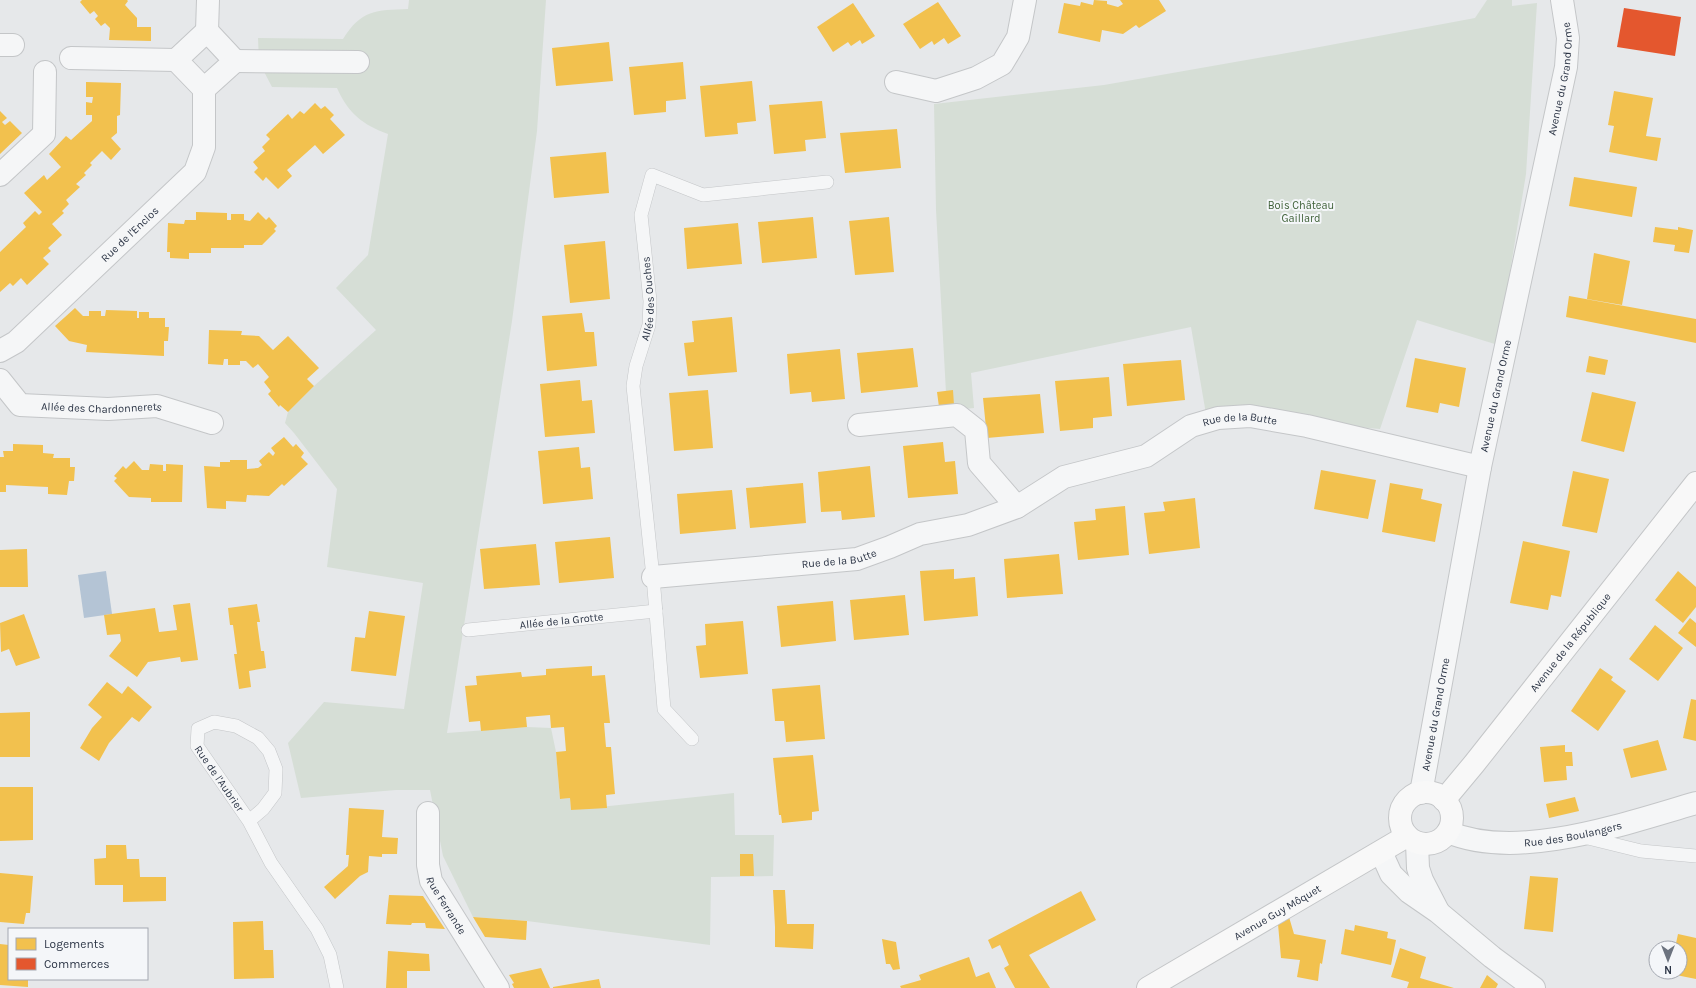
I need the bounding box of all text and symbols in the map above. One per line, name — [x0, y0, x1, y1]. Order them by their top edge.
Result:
street label: Avenue du Grand Orme — [1545, 21, 1575, 137]
park label: Bois Château Gaillard — [1268, 199, 1334, 225]
street label: Rue de l'Enclos — [98, 204, 162, 265]
street label: Allée des Ouches — [638, 256, 657, 342]
street label: Avenue du Grand Orme — [1477, 338, 1514, 453]
street label: Allée des Chardonnerets — [41, 400, 164, 416]
street label: Rue de la Butte — [1201, 410, 1278, 429]
street label: Rue de la Butte — [801, 546, 879, 571]
street label: Avenue de la République — [1527, 590, 1614, 695]
street label: Allée de la Grotte — [519, 610, 604, 632]
street label: Avenue du Grand Orme — [1419, 656, 1452, 772]
street label: Rue de l'Aubrier — [192, 743, 246, 814]
street label: Rue des Boulangers — [1524, 819, 1624, 850]
street label: Rue Ferrande — [423, 876, 469, 937]
street label: Avenue Guy Môquet — [1232, 882, 1323, 943]
legend — [8, 928, 148, 980]
text: Logements — [44, 937, 105, 951]
north arrow — [1648, 940, 1688, 980]
text: Commerces — [44, 957, 110, 971]
text: N — [1664, 963, 1672, 976]

